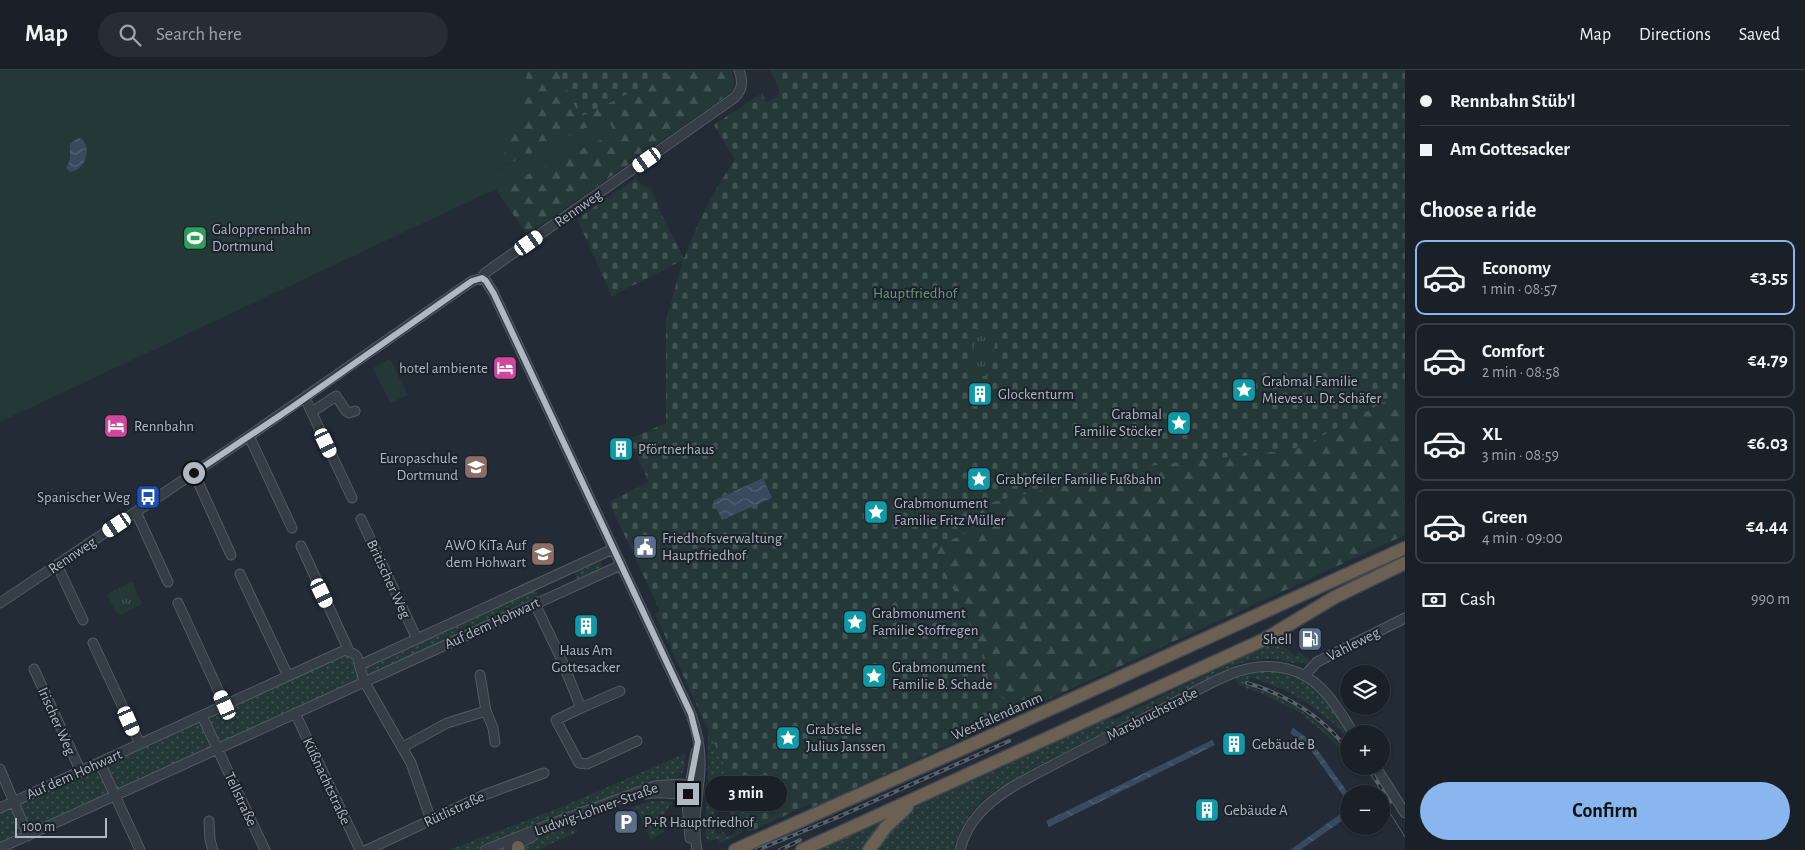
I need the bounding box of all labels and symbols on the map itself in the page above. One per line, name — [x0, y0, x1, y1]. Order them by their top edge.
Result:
car — [630, 145, 663, 175]
street label: Rennweg — [552, 186, 605, 230]
place label: Galopprennbahn Dortmund — [212, 222, 311, 254]
sports icon: Galopprennbahn Dortmund — [182, 225, 208, 251]
car — [512, 228, 545, 258]
park label: Hauptfriedhof — [873, 286, 958, 301]
hotel icon: hotel ambiente — [492, 355, 518, 381]
place label: hotel ambiente — [399, 361, 488, 376]
place label: Grabmal Familie Mieves u. Dr. Schäfer — [1262, 374, 1382, 406]
place icon: Grabmal Familie Mieves u. Dr. Schäfer — [1231, 377, 1257, 403]
building icon: Glockenturm — [967, 381, 993, 407]
place label: Glockenturm — [998, 387, 1074, 402]
place label: Grabmal Familie Stöcker — [1074, 407, 1162, 439]
place icon: Grabmal Familie Stöcker — [1166, 410, 1192, 436]
hotel icon: Rennbahn — [103, 413, 129, 439]
place label: Rennbahn — [134, 419, 194, 434]
car — [312, 426, 339, 460]
building icon: Pförtnerhaus — [608, 436, 634, 462]
place label: Pförtnerhaus — [638, 442, 714, 457]
place label: Europaschule Dortmund — [379, 451, 458, 483]
school or university icon: Europaschule Dortmund — [463, 454, 489, 480]
route start — [183, 462, 205, 484]
place icon: Grabpfeiler Familie Fußbahn — [966, 466, 992, 492]
place label: Grabpfeiler Familie Fußbahn — [996, 472, 1161, 487]
bus stop icon: Spanischer Weg — [135, 484, 161, 510]
place label: Spanischer Weg — [37, 490, 131, 505]
place label: Grabmonument Familie Fritz Müller — [894, 496, 1006, 528]
place icon: Grabmonument Familie Fritz Müller — [863, 499, 889, 525]
car — [100, 510, 133, 540]
place label: Friedhofsverwaltung Hauptfriedhof — [662, 531, 783, 563]
street label: Rennweg — [46, 534, 99, 577]
public building icon: Friedhofsverwaltung Hauptfriedhof — [632, 534, 658, 560]
street label: Britischer Weg — [364, 538, 414, 622]
place label: AWO KiTa Auf dem Hohwart — [445, 538, 527, 570]
school or university icon: AWO KiTa Auf dem Hohwart — [530, 541, 556, 567]
car — [308, 576, 335, 610]
street label: Auf dem Hohwart — [442, 595, 542, 652]
place label: Grabmonument Familie Stoffregen — [872, 606, 979, 638]
place icon: Grabmonument Familie Stoffregen — [842, 609, 868, 635]
building icon: Haus Am Gottesacker — [573, 613, 599, 639]
street label: Vahleweg — [1324, 625, 1383, 664]
fuel station icon: Shell — [1297, 626, 1323, 652]
place label: Shell — [1263, 632, 1292, 647]
place label: Haus Am Gottesacker — [552, 643, 621, 675]
place label: Grabmonument Familie B. Schade — [892, 660, 993, 692]
place icon: Grabmonument Familie B. Schade — [861, 663, 887, 689]
street label: Irischer Weg — [35, 685, 78, 758]
street label: Marsbruchstraße — [1104, 685, 1200, 744]
car — [212, 688, 237, 722]
street label: Westfalendamm — [949, 690, 1045, 743]
car — [116, 704, 141, 738]
place label: Grabstele Julius Janssen — [806, 722, 886, 754]
place icon: Grabstele Julius Janssen — [775, 725, 801, 751]
building icon: Gebäude B — [1221, 731, 1247, 757]
street label: Küßnachtstraße — [300, 735, 353, 827]
place label: Gebäude B — [1252, 737, 1315, 752]
street label: Auf dem Hohwart — [24, 747, 125, 802]
street label: Tellstraße — [222, 770, 260, 829]
callout: 3 min — [706, 776, 788, 812]
street label: Ludwig-Lohner-Straße — [532, 780, 660, 839]
route end — [677, 783, 699, 805]
street label: Rütlistraße — [422, 789, 487, 830]
building icon: Gebäude A — [1194, 797, 1220, 823]
place label: Gebäude A — [1224, 803, 1288, 818]
parking icon: P+R Hauptfriedhof — [613, 809, 639, 835]
scale bar — [15, 815, 108, 838]
place label: P+R Hauptfriedhof — [644, 815, 755, 830]

